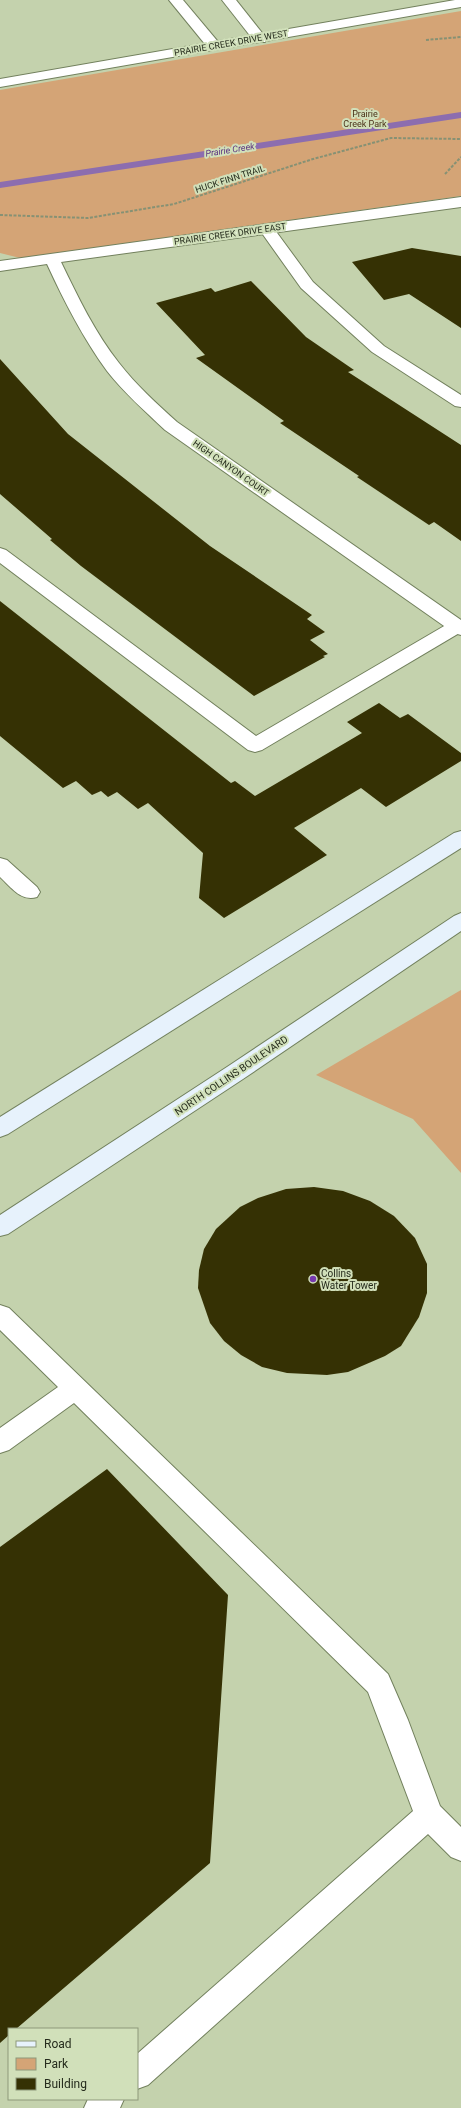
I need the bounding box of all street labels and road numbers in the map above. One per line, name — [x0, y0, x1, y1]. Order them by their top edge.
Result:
street label: PRAIRIE CREEK DRIVE WEST — [173, 28, 289, 58]
street label: HUCK FINN TRAIL — [194, 163, 266, 195]
street label: PRAIRIE CREEK DRIVE EAST — [173, 221, 287, 247]
street label: HIGH CANYON COURT — [191, 438, 271, 498]
street label: NORTH COLLINS BOULEVARD — [173, 1033, 290, 1117]

